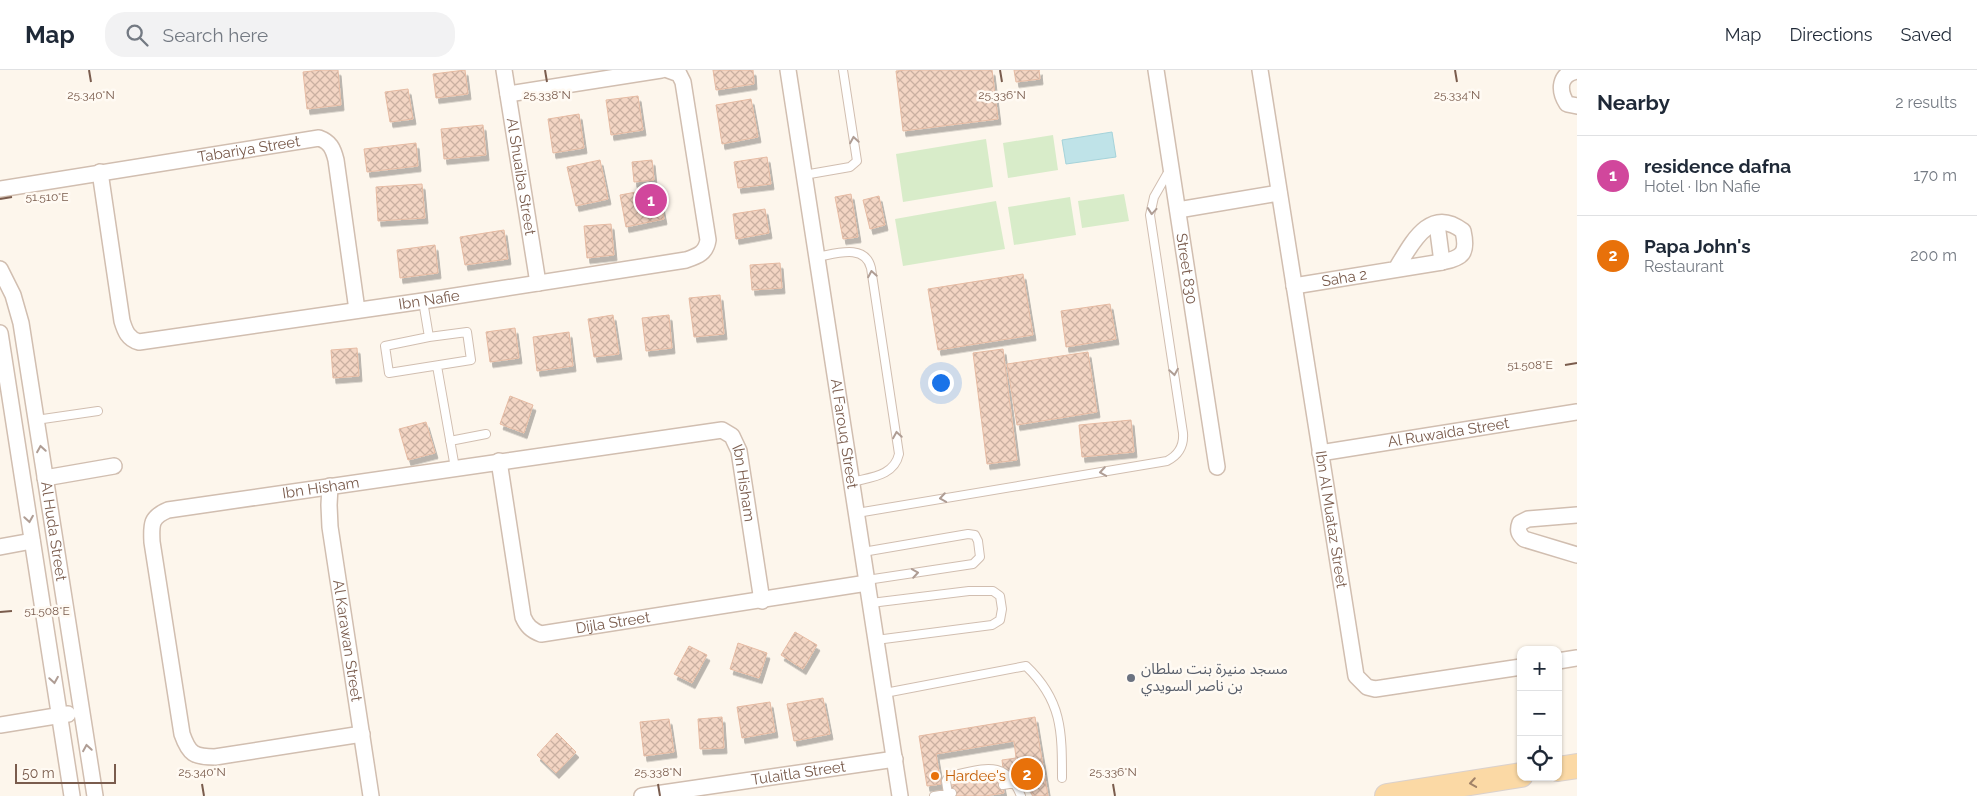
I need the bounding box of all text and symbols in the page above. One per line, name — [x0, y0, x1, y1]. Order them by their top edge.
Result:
search box — [105, 12, 455, 57]
text: Map — [25, 20, 75, 49]
icon: search — [123, 21, 151, 49]
text: Search here — [163, 24, 268, 46]
text: Map — [1725, 24, 1761, 45]
text: Directions — [1789, 24, 1873, 45]
text: Saved — [1901, 24, 1952, 45]
text: 25.340°N — [67, 88, 115, 102]
text: 25.338°N — [523, 88, 571, 102]
text: 25.336°N — [978, 88, 1026, 102]
text: 25.334°N — [1434, 88, 1480, 102]
text: Nearby — [1597, 90, 1670, 115]
text: 2 results — [1895, 93, 1957, 112]
street label: Al Shuaiba Street — [503, 117, 539, 237]
street label: Tabariya Street — [196, 132, 301, 166]
one-way arrow — [850, 136, 860, 145]
text: residence dafna — [1644, 155, 1791, 177]
text: 1 — [1609, 166, 1617, 185]
text: 170 m — [1913, 166, 1957, 185]
text: Hotel · Ibn Nafie — [1644, 177, 1760, 196]
pin: 1 — [635, 181, 667, 219]
text: 51.510°E — [25, 190, 69, 204]
one-way arrow — [1146, 207, 1157, 215]
street label: Street 830 — [1172, 232, 1201, 305]
text: Papa John's — [1644, 235, 1751, 257]
text: 2 — [1608, 246, 1618, 265]
text: 200 m — [1910, 246, 1957, 265]
text: Restaurant — [1644, 257, 1724, 276]
street label: Saha 2 — [1320, 265, 1369, 290]
one-way arrow — [868, 270, 878, 278]
street label: Ibn Nafie — [397, 286, 461, 313]
text: 51.508°E — [1507, 358, 1553, 372]
one-way arrow — [1168, 368, 1179, 376]
your location — [928, 370, 954, 396]
street label: Al Farouq Street — [827, 377, 861, 490]
street label: Al Ruwaida Street — [1386, 414, 1510, 451]
one-way arrow — [892, 430, 903, 438]
street label: Ibn Hisham — [728, 441, 759, 523]
one-way arrow — [36, 445, 46, 453]
street label: Ibn Al Muataz Street — [1311, 449, 1351, 589]
one-way arrow — [1099, 466, 1107, 476]
street label: Ibn Hisham — [281, 473, 361, 502]
street label: Al Huda Street — [37, 480, 70, 582]
one-way arrow — [938, 492, 947, 502]
one-way arrow — [23, 515, 33, 524]
one-way arrow — [912, 568, 920, 579]
street label: Al Karawan Street — [329, 578, 365, 703]
text: 51.508°E — [24, 604, 70, 618]
street label: Dijla Street — [574, 608, 651, 637]
map controls — [1517, 646, 1562, 781]
button: + — [1517, 646, 1562, 691]
place label: مسجد منيرة بنت سلطان بن ناصر السويدي — [1141, 660, 1288, 697]
marker: مسجد منيرة بنت سلطان بن ناصر السويدي — [1125, 672, 1137, 684]
one-way arrow — [48, 675, 58, 684]
button: − — [1517, 691, 1562, 736]
button: locate — [1517, 736, 1562, 781]
one-way arrow — [82, 743, 93, 751]
pin: 2 — [1011, 755, 1043, 793]
street label: Tulaitla Street — [750, 757, 847, 789]
scale bar — [15, 761, 116, 784]
text: 50 m — [22, 765, 55, 781]
text: 25.340°N — [178, 765, 226, 779]
text: 25.338°N — [634, 765, 682, 779]
text: 25.336°N — [1089, 765, 1137, 779]
place label: Hardee's — [945, 767, 1006, 785]
marker: Hardee's — [929, 770, 941, 782]
one-way arrow — [1468, 777, 1477, 787]

